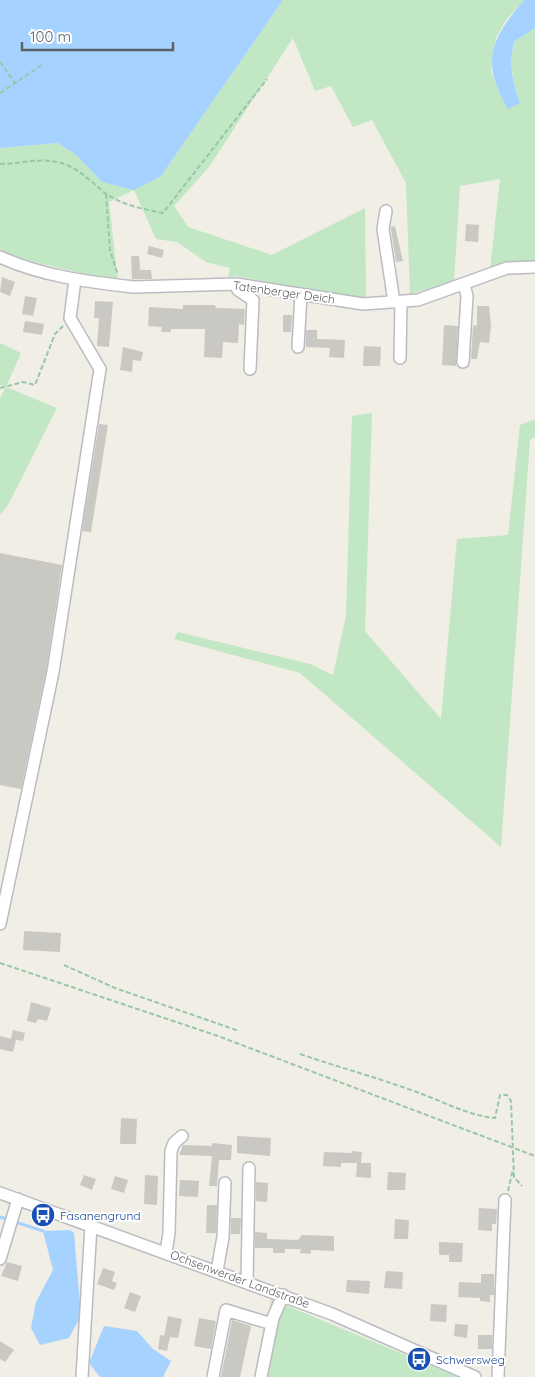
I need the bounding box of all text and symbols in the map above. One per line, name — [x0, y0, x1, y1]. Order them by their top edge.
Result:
scale bar — [22, 20, 174, 52]
text: 100 m — [30, 27, 71, 46]
street label: Tatenberger Deich — [232, 277, 336, 307]
bus stop icon: Fasanengrund — [30, 1202, 56, 1228]
place label: Fasanengrund — [60, 1208, 141, 1223]
street label: Ochsenwerder Landstraße — [168, 1247, 312, 1311]
bus stop icon: Schwersweg — [406, 1346, 432, 1372]
place label: Schwersweg — [436, 1352, 505, 1367]

